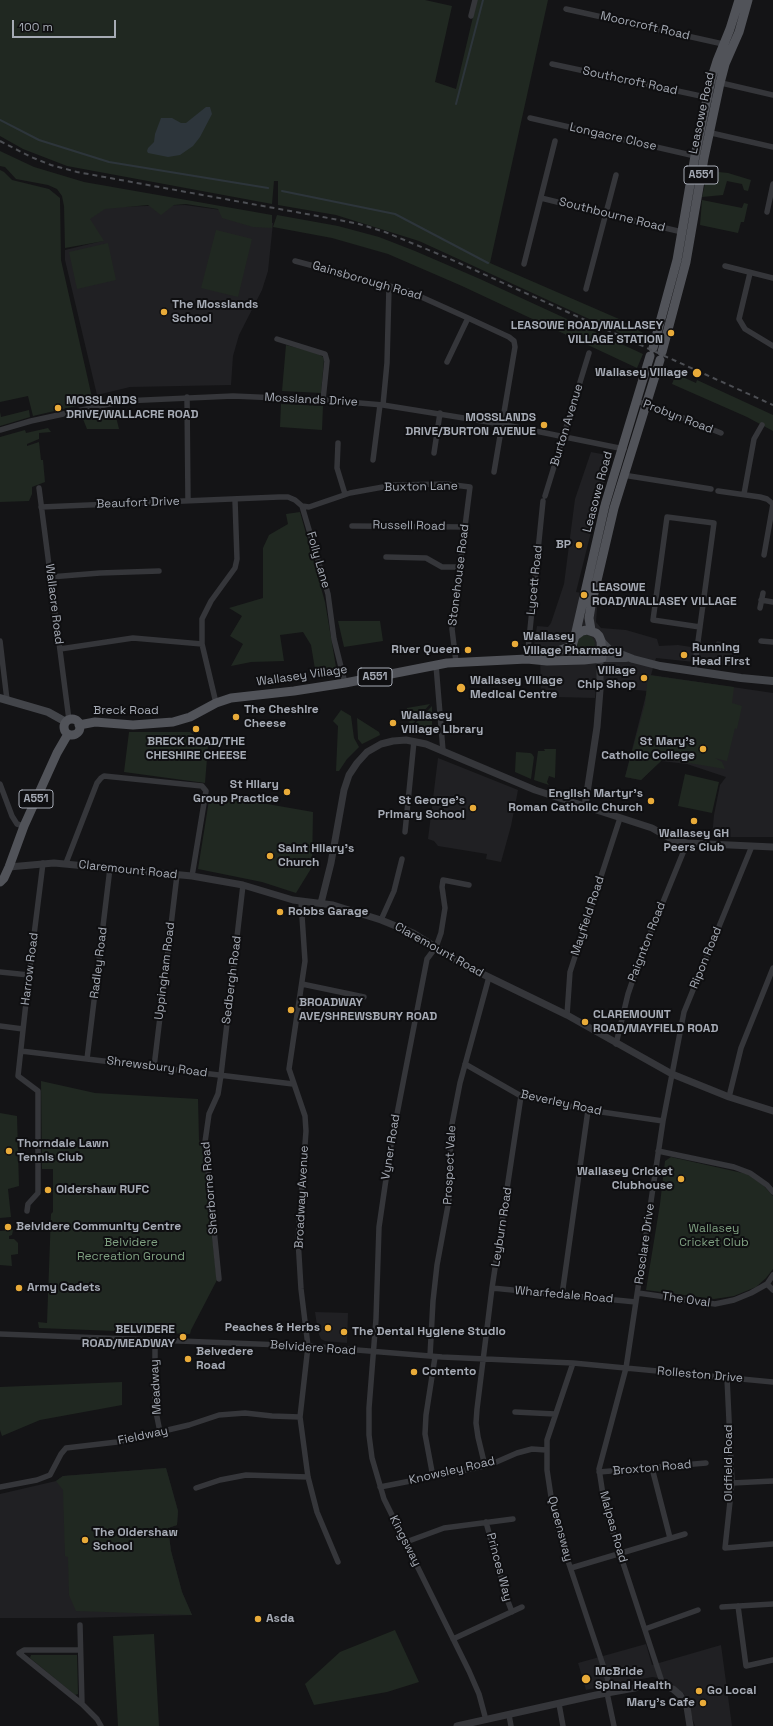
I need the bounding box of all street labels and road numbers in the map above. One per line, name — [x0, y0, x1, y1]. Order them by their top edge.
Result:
street label: Moorcroft Road — [599, 9, 691, 43]
street label: Southcroft Road — [581, 64, 679, 98]
street label: Leasowe Road — [686, 71, 718, 155]
street label: Longacre Close — [568, 120, 658, 154]
road number: A551 — [684, 166, 718, 184]
street label: Southbourne Road — [557, 195, 667, 235]
street label: Gainsborough Road — [311, 258, 423, 304]
street label: Burton Avenue — [548, 382, 586, 468]
street label: Mosslands Drive — [264, 390, 358, 410]
street label: Probyn Road — [641, 397, 715, 437]
street label: Leasowe Road — [580, 450, 616, 534]
street label: Buxton Lane — [384, 479, 458, 495]
street label: Beaufort Drive — [96, 494, 180, 512]
street label: Russell Road — [372, 518, 446, 534]
street label: Stonehouse Road — [446, 523, 472, 627]
street label: Folly Lane — [303, 530, 333, 590]
street label: Lycett Road — [524, 544, 546, 616]
street label: Wallacre Road — [42, 563, 66, 645]
street label: Wallasey Village — [256, 662, 348, 690]
road number: A551 — [358, 668, 392, 686]
street label: Breck Road — [93, 704, 159, 718]
road number: A551 — [19, 790, 53, 808]
street label: Claremount Road — [78, 858, 178, 882]
street label: Mayfield Road — [568, 874, 608, 958]
street label: Paignton Road — [625, 900, 669, 984]
street label: Claremount Road — [392, 920, 486, 980]
street label: Uppingham Road — [152, 921, 178, 1021]
street label: Ripon Road — [687, 925, 725, 991]
street label: Radley Road — [87, 926, 111, 1000]
street label: Harrow Road — [18, 932, 42, 1006]
street label: Sedbergh Road — [219, 935, 245, 1025]
street label: Shrewsbury Road — [106, 1054, 208, 1080]
street label: Beverley Road — [519, 1087, 603, 1119]
street label: Vyner Road — [379, 1113, 403, 1181]
street label: Prospect Vale — [441, 1125, 459, 1205]
street label: Sherborne Road — [199, 1141, 221, 1235]
street label: Broadway Avenue — [292, 1145, 312, 1249]
street label: Leyburn Road — [489, 1186, 515, 1268]
street label: Rosclare Drive — [632, 1203, 658, 1285]
street label: Wharfedale Road — [514, 1284, 614, 1306]
street label: The Oval — [661, 1289, 711, 1311]
street label: Belvidere Road — [270, 1338, 356, 1358]
street label: Meadway — [147, 1359, 165, 1415]
street label: Rolleston Drive — [657, 1364, 743, 1386]
street label: Fieldway — [117, 1424, 169, 1448]
street label: Oldfield Road — [722, 1425, 736, 1501]
street label: Knowsley Road — [408, 1454, 496, 1488]
street label: Broxton Road — [612, 1457, 692, 1479]
street label: Malpas Road — [596, 1490, 630, 1564]
street label: Queensway — [544, 1495, 576, 1563]
street label: Kingsway — [386, 1513, 424, 1569]
street label: Princes Way — [483, 1531, 515, 1603]

